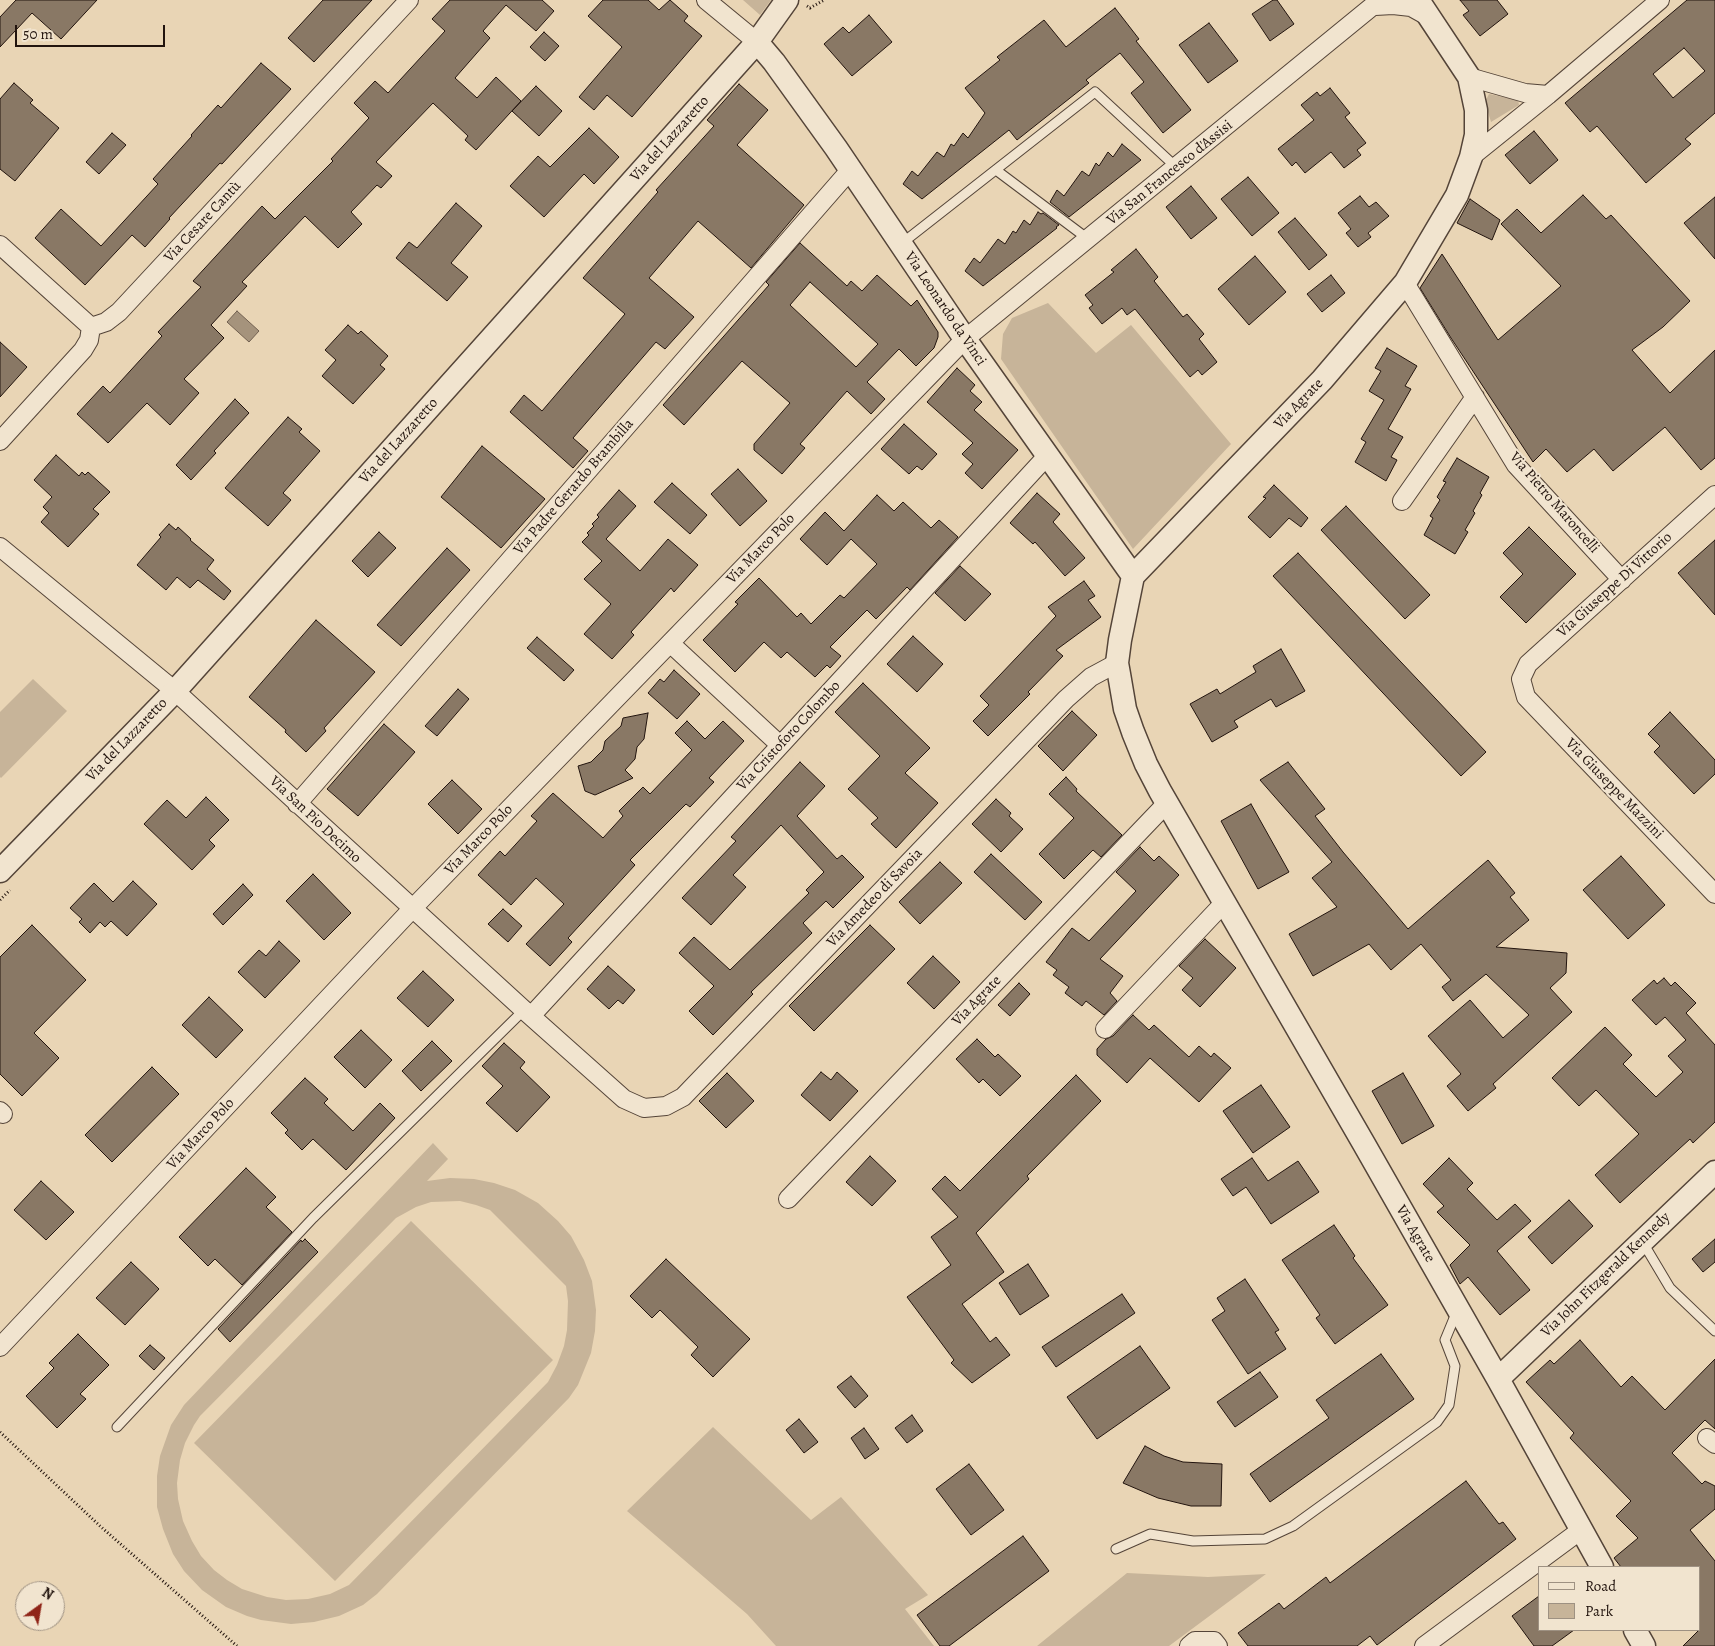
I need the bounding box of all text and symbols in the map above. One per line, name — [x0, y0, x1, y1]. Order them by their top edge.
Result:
scale bar — [18, 15, 168, 47]
text: 50 m — [23, 24, 53, 44]
street label: Via del Lazzaretto — [627, 92, 713, 186]
street label: Via San Francesco d'Assisi — [1103, 117, 1237, 229]
street label: Via Cesare Cantù — [161, 178, 245, 266]
street label: Via Leonardo da Vinci — [900, 249, 990, 369]
street label: Via Agrate — [1271, 375, 1327, 433]
street label: Via del Lazzaretto — [356, 394, 442, 488]
street label: Via Padre Gerardo Brambilla — [510, 415, 638, 559]
street label: Via Pietro Maroncelli — [1505, 449, 1603, 557]
street label: Via Marco Polo — [723, 510, 799, 588]
street label: Via Giuseppe Di Vittorio — [1554, 529, 1676, 641]
street label: Via Cristoforo Colombo — [733, 677, 845, 795]
street label: Via del Lazzaretto — [83, 694, 171, 786]
street label: Via Giuseppe Mazzini — [1561, 735, 1667, 843]
street label: Via San Pio Decimo — [265, 773, 365, 867]
street label: Via Marco Polo — [441, 801, 517, 879]
street label: Via Amedeo di Savoia — [823, 845, 927, 951]
street label: Via Agrate — [949, 972, 1005, 1030]
street label: Via Marco Polo — [164, 1095, 238, 1173]
street label: Via Agrate — [1391, 1202, 1439, 1266]
street label: Via John Fitzgerald Kennedy — [1538, 1209, 1674, 1341]
legend — [1538, 1566, 1700, 1631]
text: Road — [1585, 1576, 1616, 1596]
north arrow — [15, 1581, 65, 1631]
text: N — [38, 1583, 57, 1604]
text: Park — [1585, 1601, 1613, 1621]

